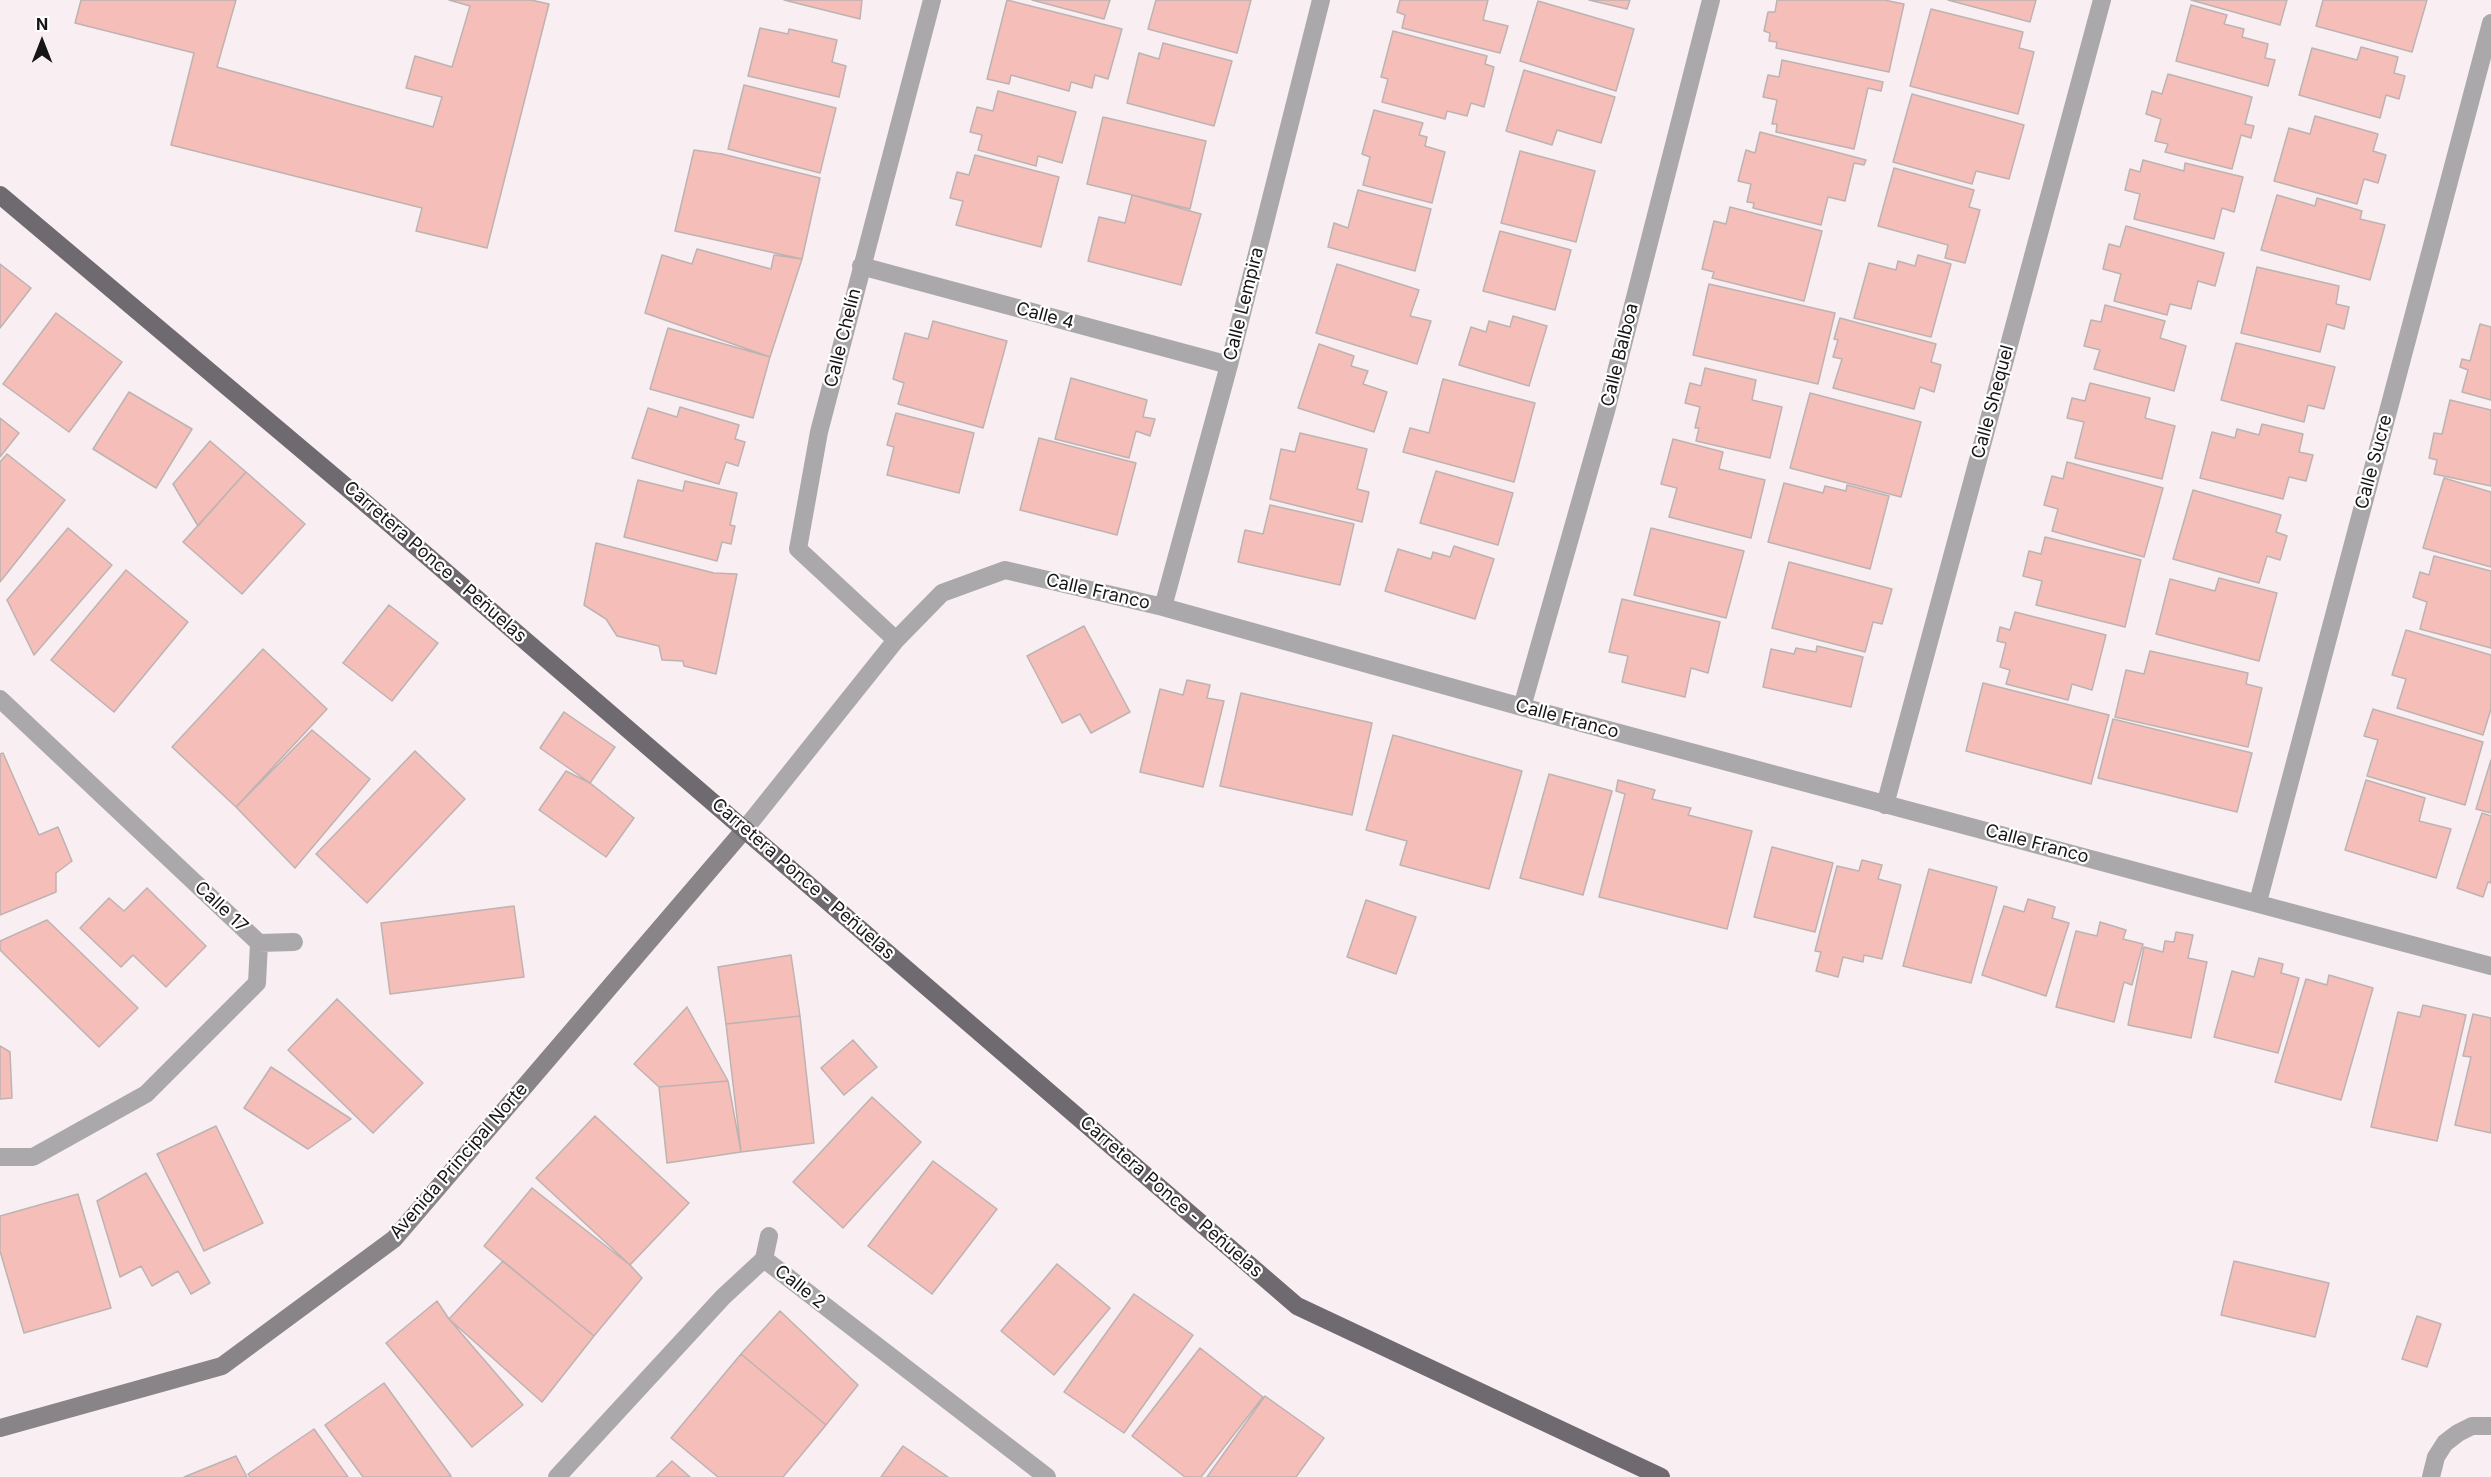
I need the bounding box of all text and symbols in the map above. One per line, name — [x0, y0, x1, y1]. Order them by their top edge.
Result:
north arrow — [12, 12, 72, 72]
text: N — [36, 14, 48, 34]
street label: Calle Lempira — [1219, 245, 1269, 363]
street label: Calle Chelín — [820, 286, 866, 390]
street label: Calle 4 — [1014, 298, 1076, 334]
street label: Calle Balboa — [1597, 301, 1643, 409]
street label: Calle Shequel — [1967, 343, 2019, 461]
street label: Calle Sucre — [2351, 412, 2397, 512]
street label: Carretera Ponce - Peñuelas — [339, 477, 531, 647]
street label: Calle Franco — [1044, 570, 1152, 614]
street label: Calle Franco — [1513, 695, 1621, 743]
street label: Carretera Ponce - Peñuelas — [707, 794, 899, 964]
street label: Calle Franco — [1983, 820, 2091, 868]
street label: Calle 17 — [190, 877, 252, 937]
street label: Avenida Principal Norte — [386, 1079, 532, 1243]
street label: Carretera Ponce - Peñuelas — [1075, 1112, 1267, 1282]
street label: Calle 2 — [770, 1260, 830, 1314]

